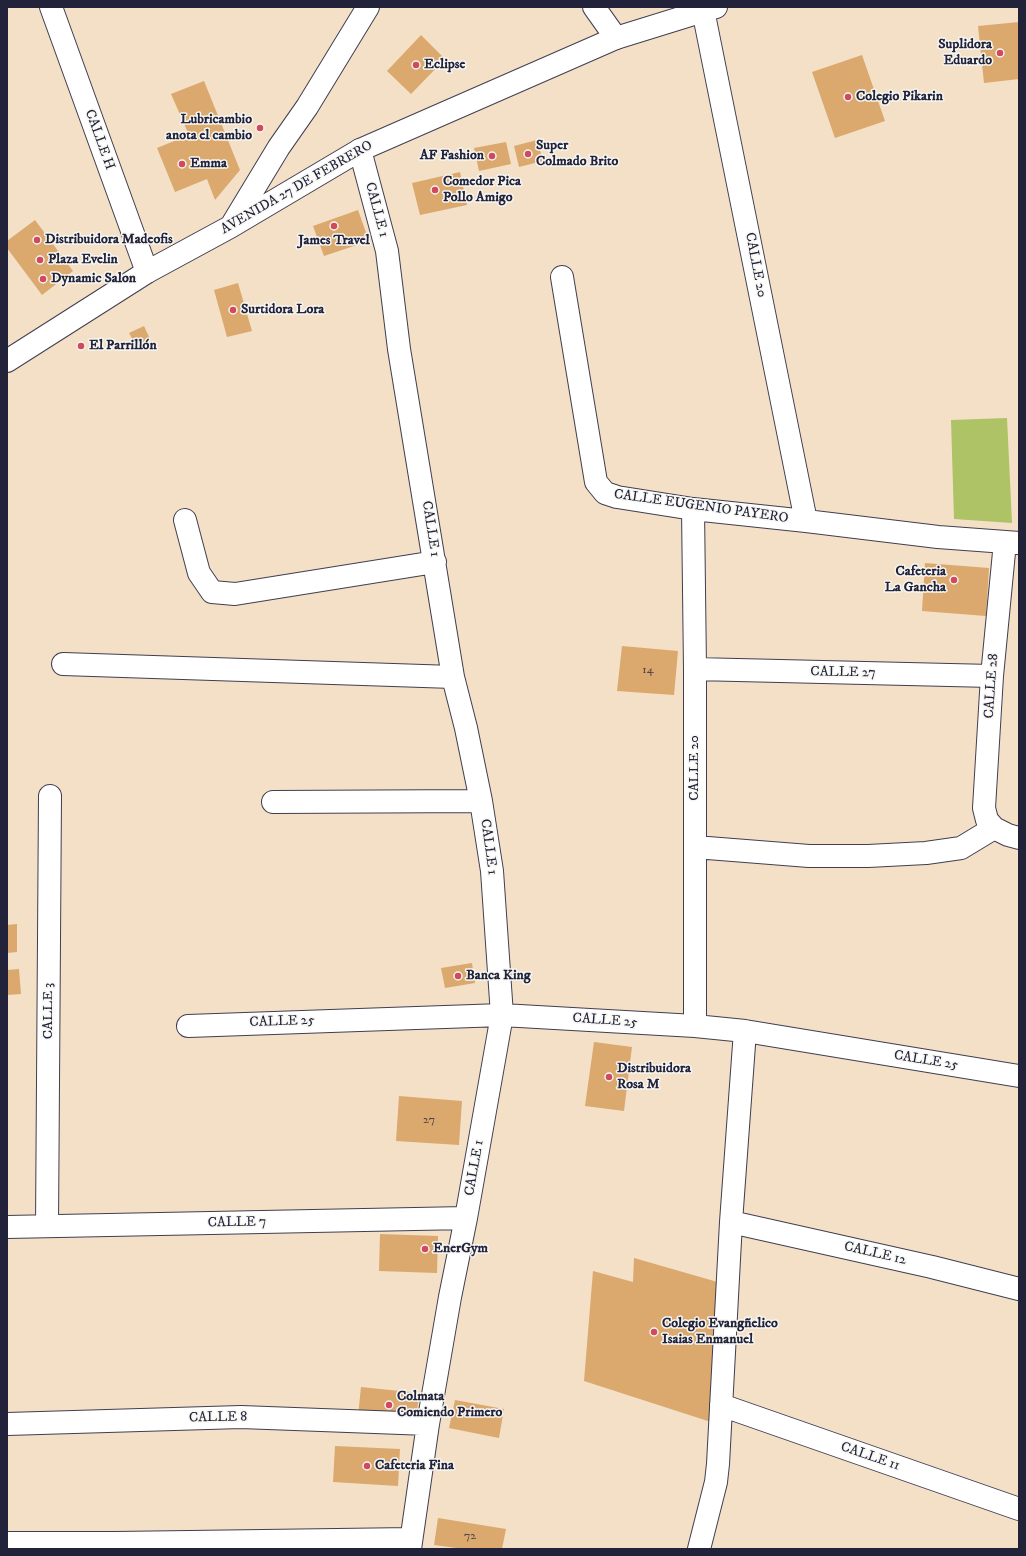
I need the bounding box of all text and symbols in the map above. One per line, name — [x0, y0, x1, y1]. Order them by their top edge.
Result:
place label: Suplidora Eduardo — [938, 37, 992, 70]
marker: Suplidora Eduardo — [995, 48, 1005, 58]
place label: Eclipse — [424, 57, 465, 73]
marker: Eclipse — [411, 60, 421, 70]
place label: Colegio Pikarin — [856, 89, 943, 105]
marker: Colegio Pikarin — [843, 92, 853, 102]
street label: CALLE H — [80, 107, 118, 173]
place label: Lubricambio anota el cambio — [166, 112, 252, 144]
marker: Lubricambio anota el cambio — [255, 123, 265, 133]
street label: AVENIDA 27 DE FEBRERO — [218, 138, 376, 238]
place label: Super Colmado Brito — [536, 138, 618, 170]
place label: AF Fashion — [420, 148, 484, 164]
marker: Super Colmado Brito — [523, 149, 533, 159]
marker: AF Fashion — [487, 151, 497, 161]
place label: Emma — [190, 156, 227, 172]
marker: Emma — [177, 159, 187, 169]
place label: Comedor Pica Pollo Amigo — [443, 174, 521, 206]
street label: CALLE 1 — [361, 181, 391, 239]
marker: Comedor Pica Pollo Amigo — [430, 185, 440, 195]
marker: James Travel — [329, 221, 339, 231]
street label: CALLE 20 — [740, 231, 770, 299]
place label: Distribuidora Madeofis — [45, 232, 173, 248]
place label: James Travel — [298, 233, 370, 249]
marker: Distribuidora Madeofis — [32, 235, 42, 245]
place label: Plaza Evelin — [48, 252, 118, 268]
marker: Plaza Evelin — [35, 255, 45, 265]
place label: Dynamic Salon — [51, 271, 136, 287]
marker: Dynamic Salon — [38, 274, 48, 284]
place label: Surtidora Lora — [241, 302, 324, 318]
marker: Surtidora Lora — [228, 305, 238, 315]
place label: El Parrillón — [89, 338, 157, 354]
marker: El Parrillón — [76, 341, 86, 351]
street label: CALLE EUGENIO PAYERO — [613, 486, 789, 528]
street label: CALLE 1 — [417, 500, 443, 558]
place label: Cafeteria La Gancha — [885, 564, 946, 596]
marker: Cafeteria La Gancha — [949, 575, 959, 585]
street label: CALLE 28 — [981, 653, 1003, 719]
house number: 14 — [642, 664, 654, 678]
street label: CALLE 27 — [810, 664, 876, 682]
street label: CALLE 20 — [687, 735, 703, 801]
street label: CALLE 1 — [476, 818, 500, 876]
place label: Banca King — [466, 968, 531, 984]
marker: Banca King — [453, 971, 463, 981]
street label: CALLE 3 — [41, 983, 57, 1039]
street label: CALLE 25 — [572, 1010, 638, 1032]
street label: CALLE 25 — [249, 1012, 315, 1032]
street label: CALLE 25 — [893, 1048, 959, 1074]
place label: Distribuidora Rosa M — [617, 1061, 691, 1094]
marker: Distribuidora Rosa M — [604, 1072, 614, 1082]
house number: 27 — [423, 1114, 435, 1128]
street label: CALLE 1 — [462, 1139, 488, 1197]
street label: CALLE 7 — [208, 1214, 266, 1232]
street label: CALLE 12 — [842, 1239, 908, 1269]
place label: EnerGym — [433, 1241, 488, 1257]
marker: EnerGym — [420, 1244, 430, 1254]
place label: Colegio Evangñelico Isaias Enmanuel — [662, 1316, 778, 1348]
marker: Colegio Evangñelico Isaias Enmanuel — [649, 1327, 659, 1337]
place label: Colmata Comiendo Primero — [397, 1389, 502, 1422]
marker: Colmata Comiendo Primero — [384, 1400, 394, 1410]
street label: CALLE 8 — [189, 1409, 247, 1427]
street label: CALLE 11 — [838, 1439, 902, 1475]
place label: Cafeteria Fina — [375, 1458, 454, 1474]
marker: Cafeteria Fina — [362, 1461, 372, 1471]
house number: 72 — [464, 1530, 476, 1544]

